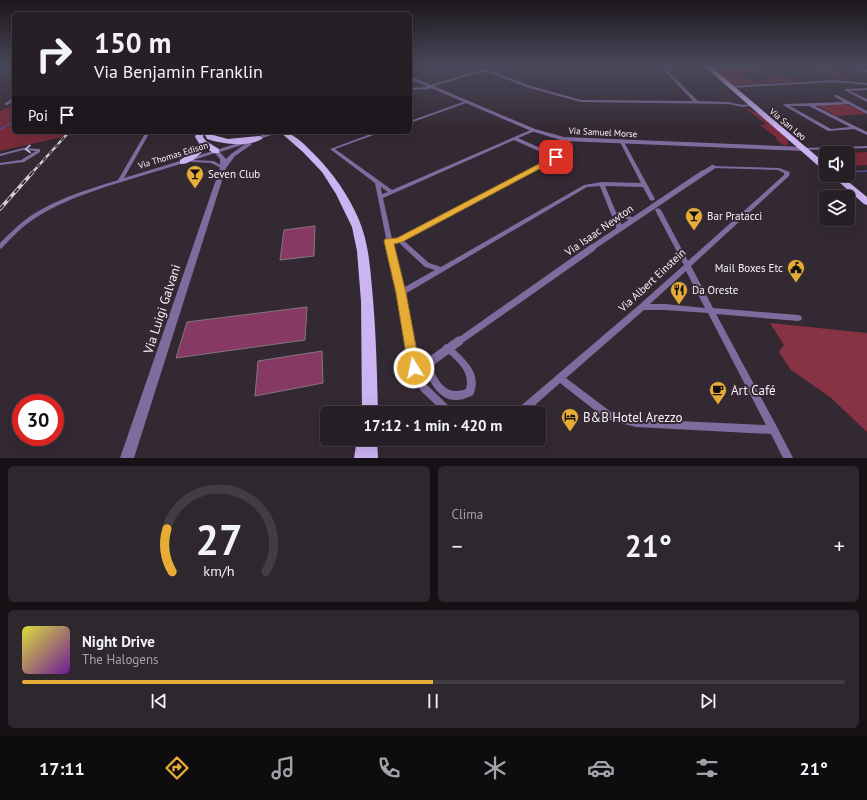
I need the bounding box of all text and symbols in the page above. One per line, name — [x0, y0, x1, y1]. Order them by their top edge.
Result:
text: 150 m — [94, 24, 171, 61]
icon: right — [28, 28, 80, 80]
text: Via Benjamin Franklin — [94, 60, 263, 83]
icon: arrive — [56, 104, 78, 126]
street label: Via San Leo — [767, 105, 809, 143]
text: Poi — [28, 106, 48, 125]
street label: Via Samuel Morse — [567, 125, 638, 139]
street label: Via Thomas Edison — [136, 139, 209, 171]
pin — [539, 140, 573, 174]
one-way arrow — [25, 145, 31, 154]
icon: arrive — [545, 146, 567, 168]
map controls — [819, 146, 855, 226]
button: sound — [819, 146, 855, 182]
bar icon: Seven Club — [185, 164, 205, 189]
place label: Seven Club — [208, 167, 260, 181]
button: layers — [819, 190, 855, 226]
street label: Via Isaac Newton — [561, 201, 636, 259]
bar icon: Bar Pratacci — [684, 206, 704, 231]
place label: Bar Pratacci — [707, 209, 762, 223]
street label: Via Albert Einstein — [615, 245, 689, 315]
public building icon: Mail Boxes Etc — [786, 258, 806, 283]
place label: Mail Boxes Etc — [715, 261, 783, 275]
street label: Via Luigi Galvani — [139, 262, 184, 357]
restaurant icon: Da Oreste — [669, 280, 689, 305]
place label: Da Oreste — [692, 283, 739, 297]
position arrow — [393, 347, 435, 389]
cafe icon: Art Café — [708, 380, 728, 405]
place label: Art Café — [731, 382, 776, 399]
speed limit sign: 30 — [12, 394, 64, 446]
hotel icon: B&B Hotel Arezzo — [560, 407, 580, 432]
place label: B&B Hotel Arezzo — [583, 409, 683, 426]
text: 17:12 · 1 min · 420 m — [364, 416, 502, 435]
text: Clima — [452, 506, 483, 523]
text: 27 — [195, 513, 242, 566]
text: 21° — [625, 526, 672, 565]
text: − — [452, 532, 463, 560]
text: + — [834, 532, 845, 560]
text: km/h — [203, 561, 234, 580]
text: Night Drive — [82, 632, 155, 651]
text: The Halogens — [82, 651, 159, 668]
icon: previous — [148, 690, 170, 712]
icon: pause — [422, 690, 444, 712]
icon: next — [697, 690, 719, 712]
icon: directions — [163, 754, 191, 782]
icon: music — [269, 754, 297, 782]
icon: phone — [375, 754, 403, 782]
icon: climate — [481, 754, 509, 782]
icon: car — [587, 754, 615, 782]
icon: filters — [693, 754, 721, 782]
text: 17:11 — [39, 757, 85, 780]
text: 21° — [800, 757, 828, 780]

